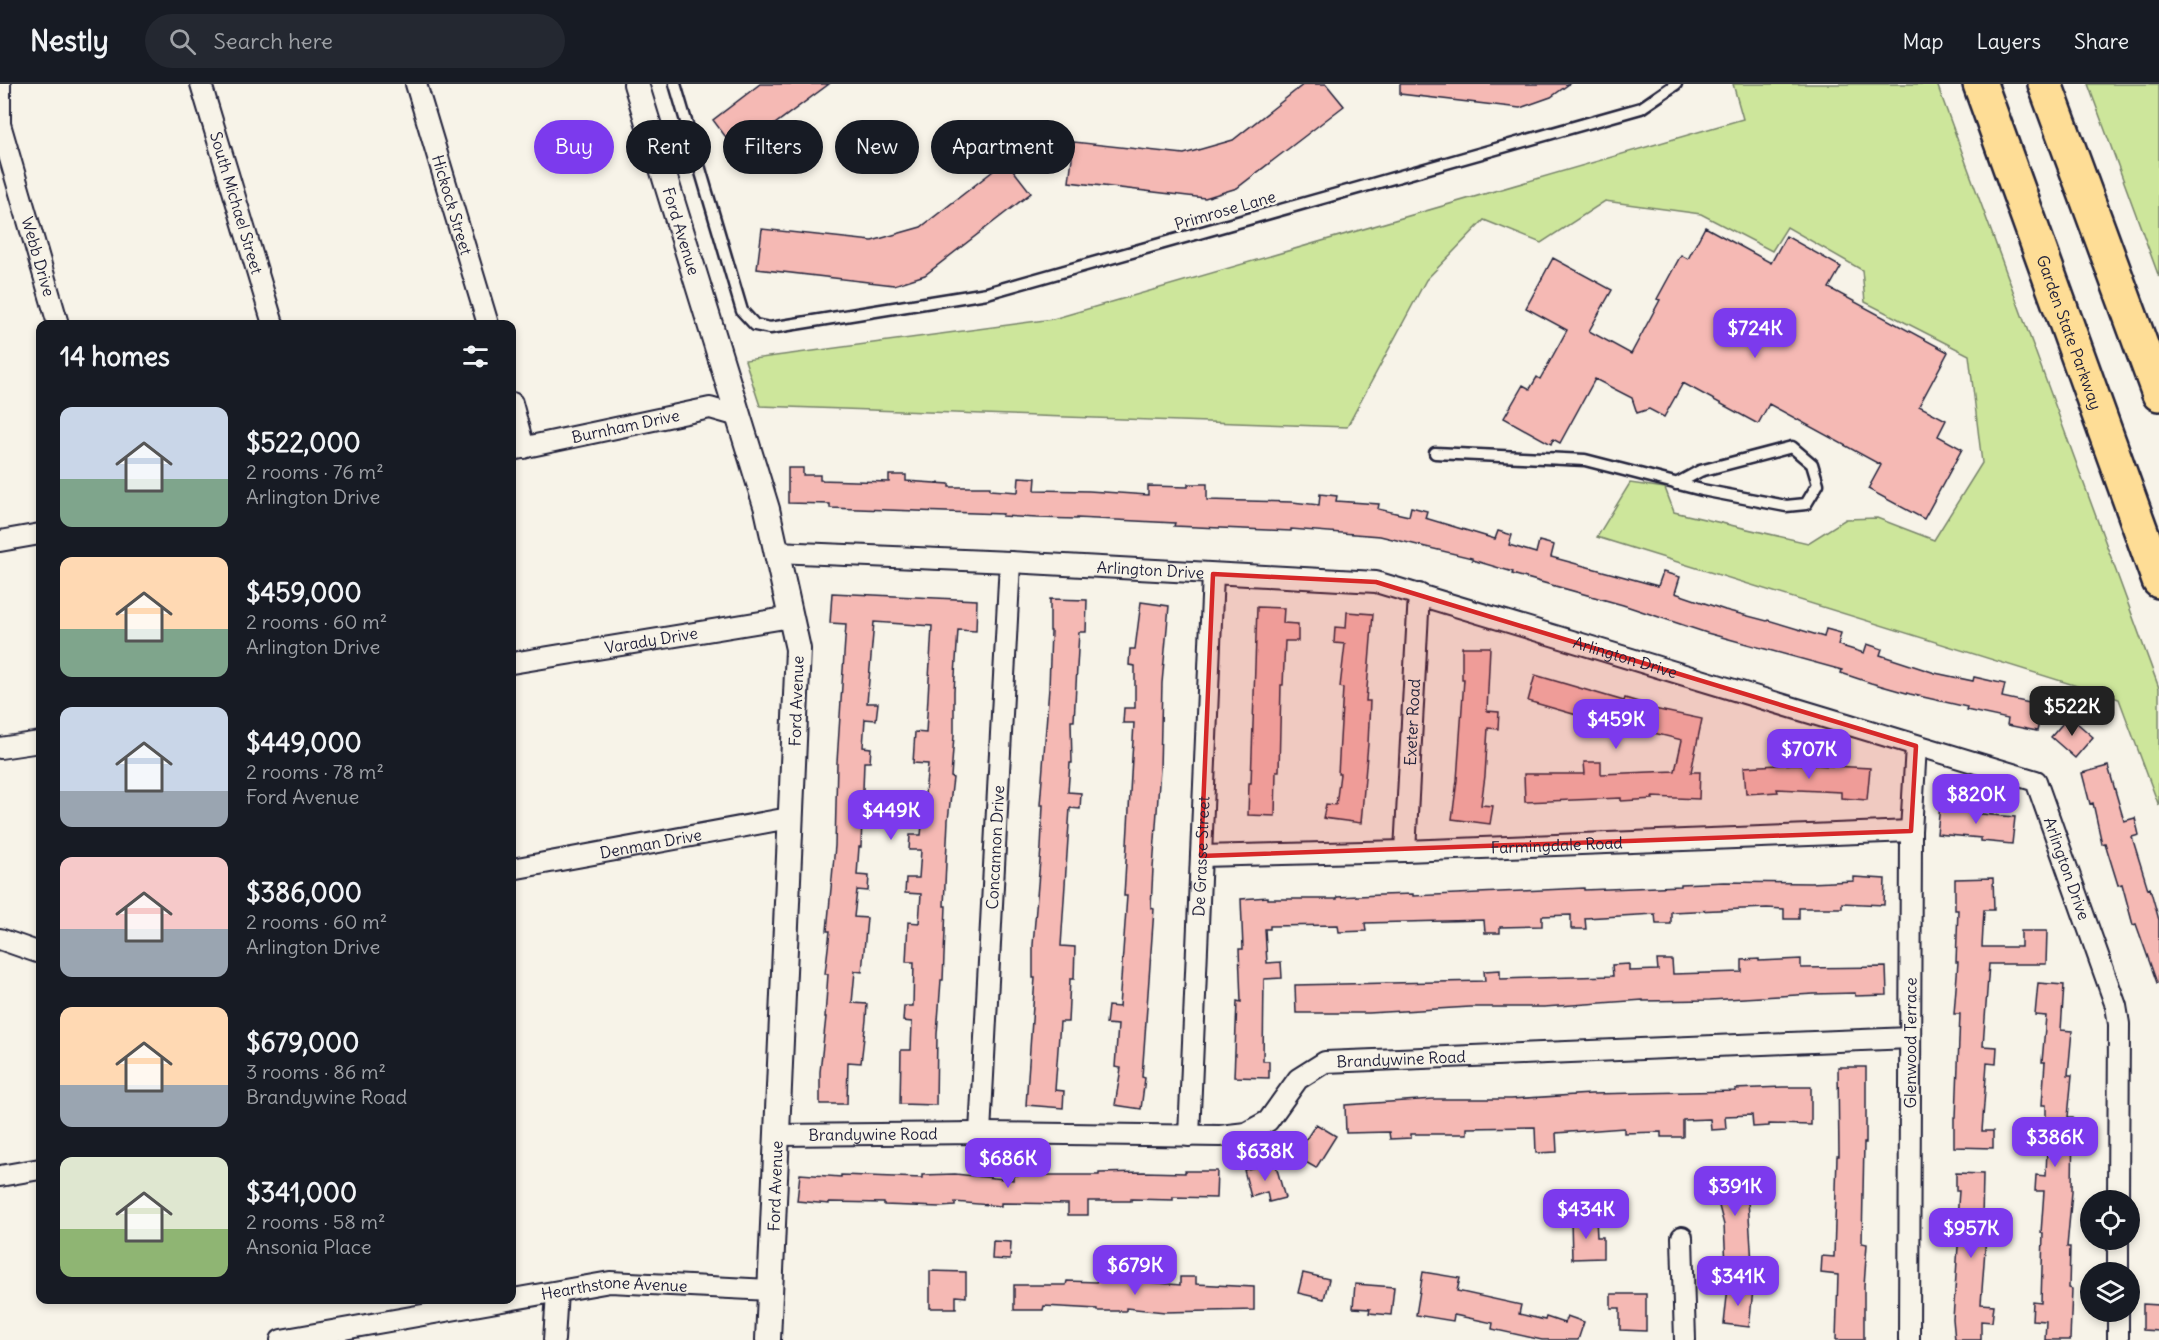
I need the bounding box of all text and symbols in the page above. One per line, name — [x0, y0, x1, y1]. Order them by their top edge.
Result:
search box — [145, 14, 565, 68]
text: Nestly — [30, 23, 109, 59]
icon: search — [166, 25, 199, 58]
text: Search here — [214, 27, 333, 55]
text: Map — [1903, 28, 1943, 55]
text: Layers — [1976, 28, 2041, 55]
text: Share — [2074, 28, 2129, 55]
chip: Buy — [534, 120, 614, 174]
chip: Rent — [626, 120, 711, 174]
chip: Filters — [723, 120, 823, 174]
chip: New — [835, 120, 919, 174]
chip: Apartment — [931, 120, 1075, 174]
street label: South Michael Street — [206, 129, 268, 277]
street label: Hickock Street — [428, 152, 477, 258]
street label: Ford Avenue — [658, 185, 704, 277]
street label: Primrose Lane — [1172, 186, 1278, 234]
street label: Webb Drive — [17, 214, 59, 299]
street label: Garden State Parkway — [2032, 252, 2106, 412]
pin: $724K — [1713, 308, 1797, 359]
text: $724K — [1727, 315, 1783, 340]
text: 14 homes — [60, 340, 170, 373]
icon: filters — [459, 340, 492, 373]
street label: Burnham Drive — [570, 405, 681, 447]
text: $522,000 — [246, 426, 361, 459]
icon: home — [108, 431, 180, 503]
text: 2 rooms · 76 m² — [246, 459, 384, 484]
text: Arlington Drive — [246, 484, 380, 509]
street label: Arlington Drive — [1096, 557, 1205, 583]
text: $459,000 — [246, 576, 362, 609]
icon: home — [108, 581, 180, 653]
text: 2 rooms · 60 m² — [246, 609, 387, 634]
street label: Varady Drive — [603, 623, 699, 658]
street label: Arlington Drive — [1571, 632, 1680, 682]
text: Arlington Drive — [246, 634, 380, 659]
street label: Ford Avenue — [784, 655, 808, 747]
street label: Exeter Road — [1400, 678, 1424, 766]
pin: $522K — [2030, 686, 2114, 737]
text: $522K — [2044, 693, 2100, 718]
pin: $459K — [1574, 699, 1658, 750]
text: $459K — [1587, 706, 1645, 731]
text: $449,000 — [246, 726, 362, 759]
pin: $707K — [1767, 729, 1851, 780]
icon: home — [108, 731, 180, 803]
text: $707K — [1781, 736, 1837, 761]
text: 2 rooms · 78 m² — [246, 759, 384, 784]
pin: $820K — [1934, 774, 2018, 825]
text: $820K — [1946, 781, 2006, 806]
text: Ford Avenue — [246, 784, 359, 809]
street label: Concannon Drive — [982, 785, 1008, 910]
pin: $449K — [849, 790, 933, 841]
street label: De Grasse Street — [1188, 795, 1214, 917]
text: $449K — [862, 797, 920, 822]
street label: Arlington Drive — [2040, 815, 2095, 923]
street label: Denman Drive — [598, 824, 703, 863]
street label: Farmingdale Road — [1490, 832, 1623, 858]
text: $386,000 — [246, 876, 362, 909]
icon: home — [108, 881, 180, 953]
text: 2 rooms · 60 m² — [246, 909, 387, 934]
text: Arlington Drive — [246, 934, 380, 959]
street label: Glenwood Terrace — [1900, 977, 1920, 1109]
text: $679,000 — [246, 1026, 359, 1059]
icon: home — [108, 1031, 180, 1103]
street label: Brandywine Road — [1336, 1046, 1466, 1072]
text: 3 rooms · 86 m² — [246, 1059, 386, 1084]
text: Brandywine Road — [246, 1084, 407, 1109]
pin: $386K — [2013, 1117, 2097, 1168]
street label: Brandywine Road — [808, 1123, 938, 1145]
text: $386K — [2026, 1124, 2084, 1149]
pin: $638K — [1223, 1131, 1307, 1182]
pin: $686K — [966, 1138, 1050, 1189]
text: $638K — [1236, 1138, 1294, 1163]
street label: Ford Avenue — [763, 1140, 787, 1232]
text: $686K — [979, 1145, 1037, 1170]
pin: $391K — [1693, 1166, 1777, 1217]
text: $391K — [1708, 1173, 1762, 1198]
text: $341,000 — [246, 1176, 357, 1209]
icon: home — [108, 1181, 180, 1253]
pin: $434K — [1544, 1189, 1628, 1240]
map controls — [2080, 1190, 2140, 1322]
button: locate — [2080, 1190, 2140, 1250]
text: $434K — [1557, 1196, 1615, 1221]
pin: $957K — [1929, 1208, 2013, 1259]
text: 2 rooms · 58 m² — [246, 1209, 386, 1234]
text: $957K — [1943, 1215, 1999, 1240]
text: Ansonia Place — [246, 1234, 371, 1259]
pin: $679K — [1093, 1245, 1177, 1296]
text: $679K — [1107, 1252, 1163, 1277]
pin: $341K — [1696, 1256, 1780, 1307]
button: layers — [2080, 1262, 2140, 1322]
text: $341K — [1711, 1263, 1765, 1288]
street label: Hearthstone Avenue — [540, 1272, 688, 1304]

